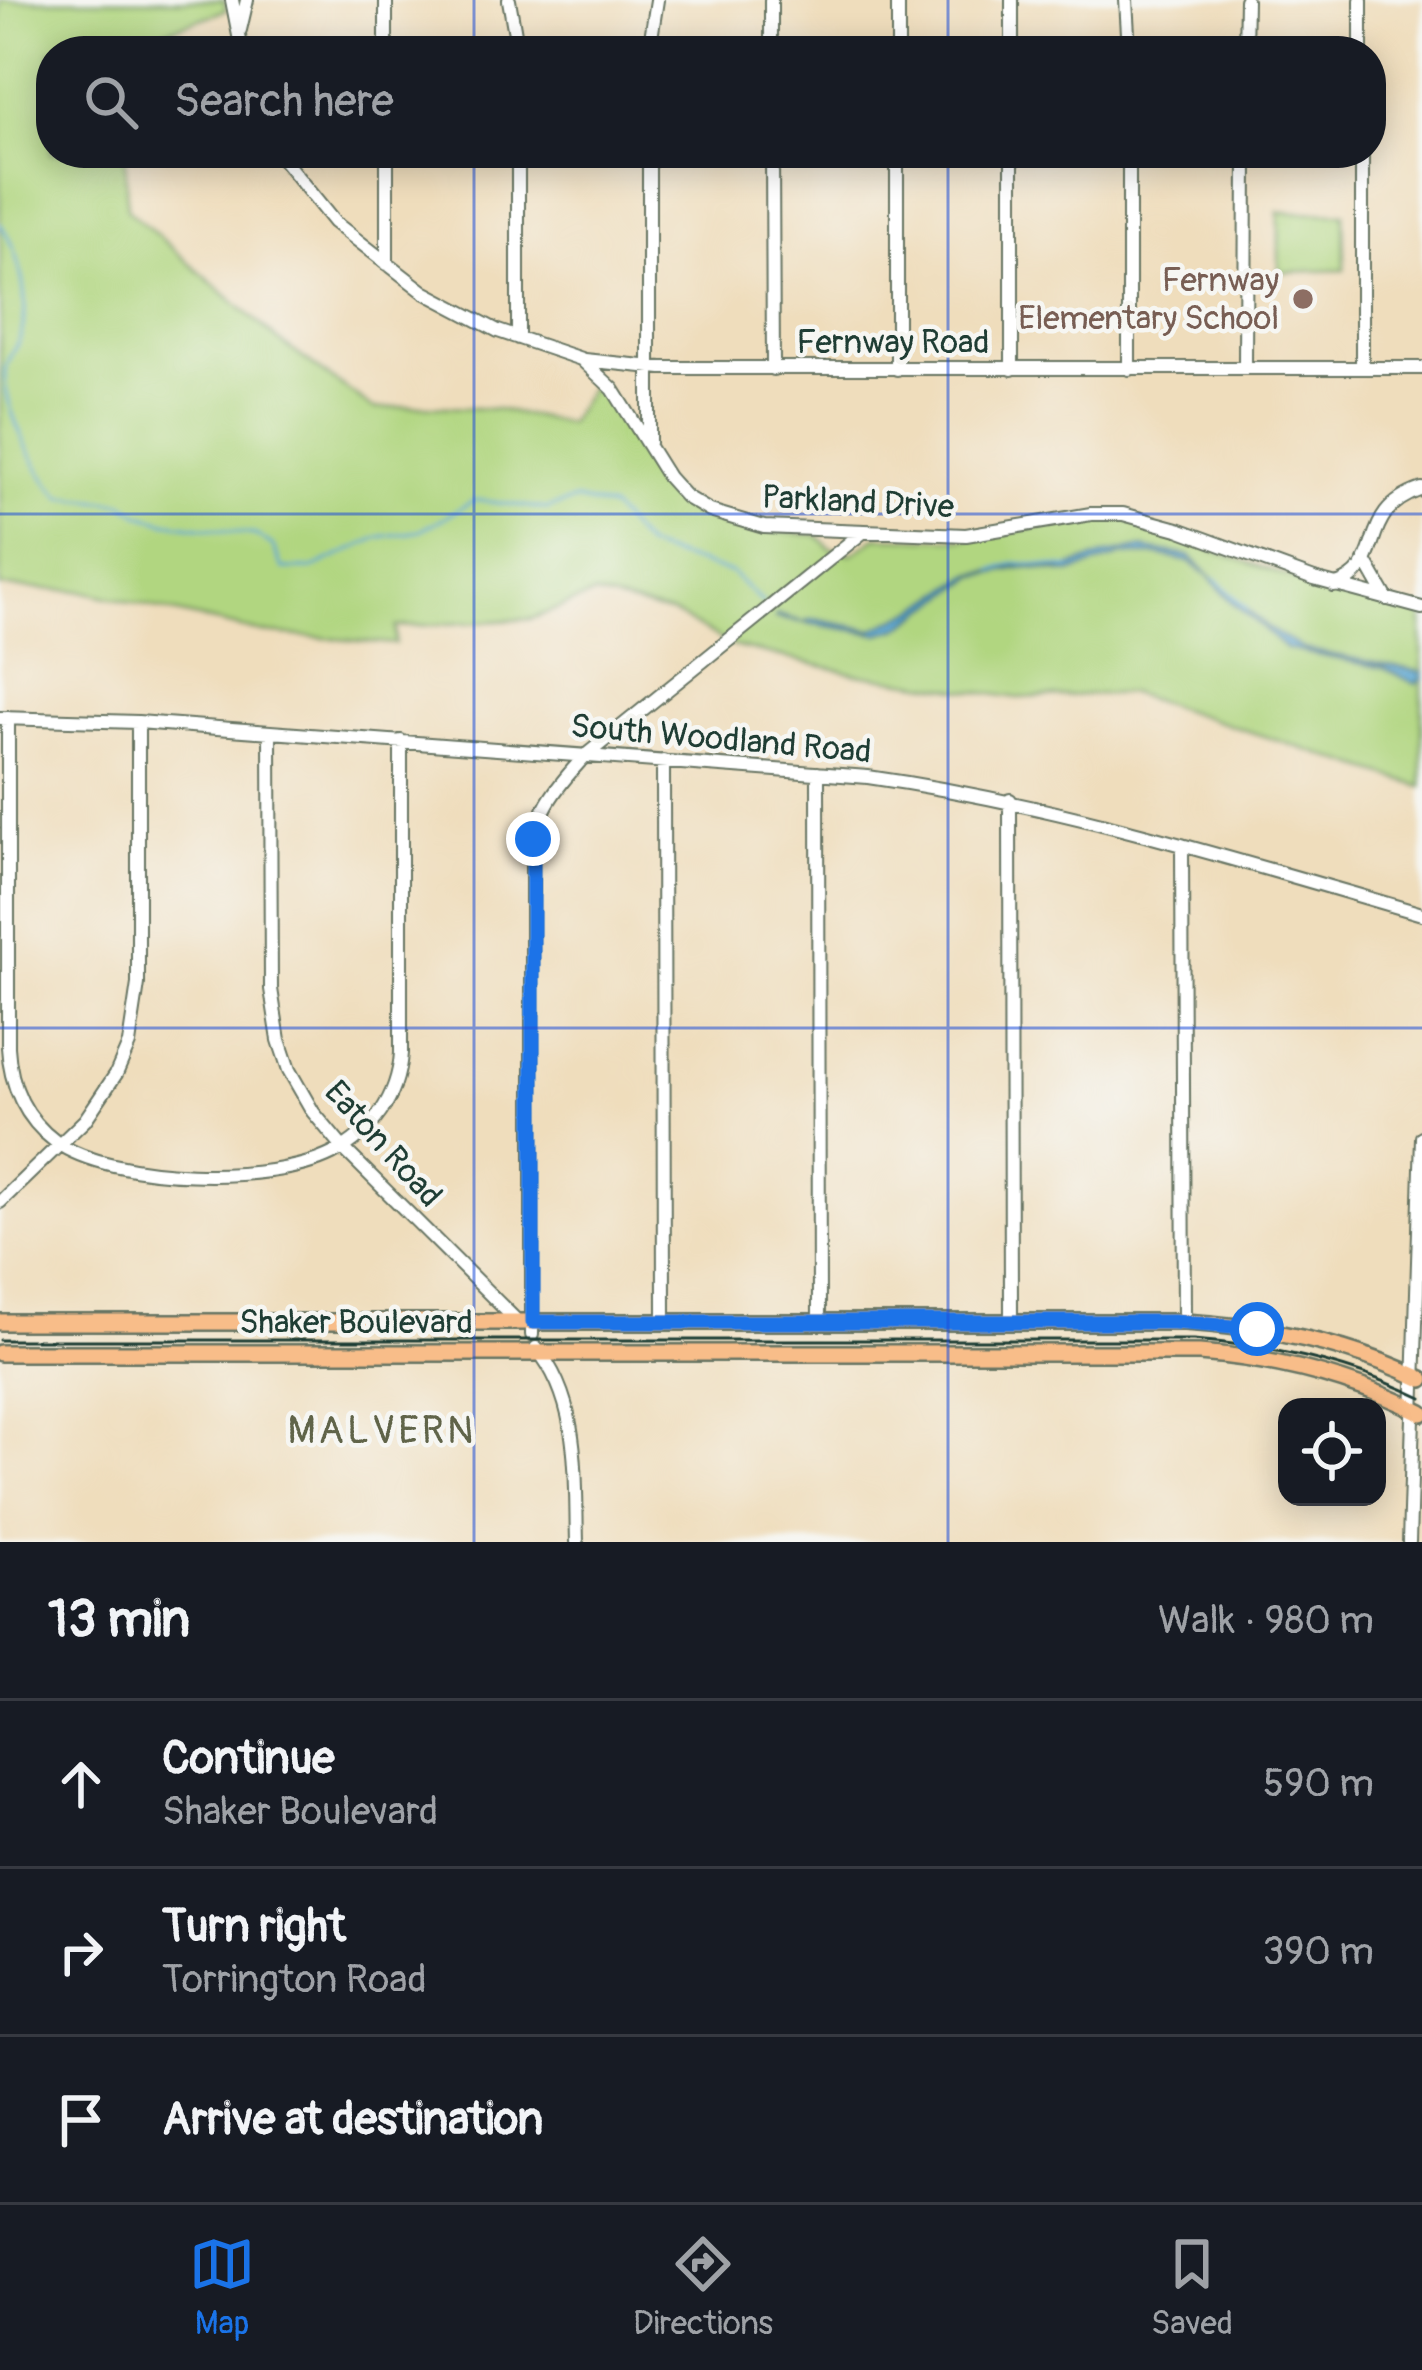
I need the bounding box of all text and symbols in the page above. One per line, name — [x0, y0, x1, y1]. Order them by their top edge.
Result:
search box — [36, 36, 1386, 168]
icon: search — [78, 69, 144, 135]
text: Search here — [174, 74, 394, 130]
place label: Fernway Elementary School — [1018, 260, 1279, 339]
marker: Fernway Elementary School — [1290, 286, 1316, 312]
street label: Fernway Road — [797, 322, 989, 363]
street label: Parkland Drive — [761, 476, 955, 528]
street label: South Woodland Road — [569, 705, 873, 773]
route end — [506, 812, 560, 866]
street label: Eaton Road — [315, 1072, 451, 1216]
street label: Shaker Boulevard — [239, 1302, 473, 1343]
route start — [1230, 1302, 1284, 1356]
map controls — [1278, 1398, 1386, 1506]
button: locate — [1278, 1398, 1386, 1506]
district label: MALVERN — [288, 1406, 476, 1455]
text: 13 min — [48, 1588, 190, 1652]
text: Walk · 980 m — [1158, 1596, 1374, 1645]
text: Continue — [162, 1731, 335, 1787]
icon: ahead — [48, 1751, 114, 1817]
text: 590 m — [1263, 1759, 1374, 1808]
text: Shaker Boulevard — [162, 1787, 438, 1836]
text: Turn right — [162, 1899, 346, 1955]
icon: right — [48, 1919, 114, 1985]
text: 390 m — [1262, 1927, 1374, 1976]
text: Torrington Road — [162, 1955, 427, 2004]
icon: arrive — [48, 2087, 114, 2153]
text: Arrive at destination — [162, 2092, 543, 2148]
tab: Map — [189, 2231, 255, 2344]
tab: Directions — [633, 2231, 773, 2344]
tab: Saved — [1151, 2231, 1233, 2344]

